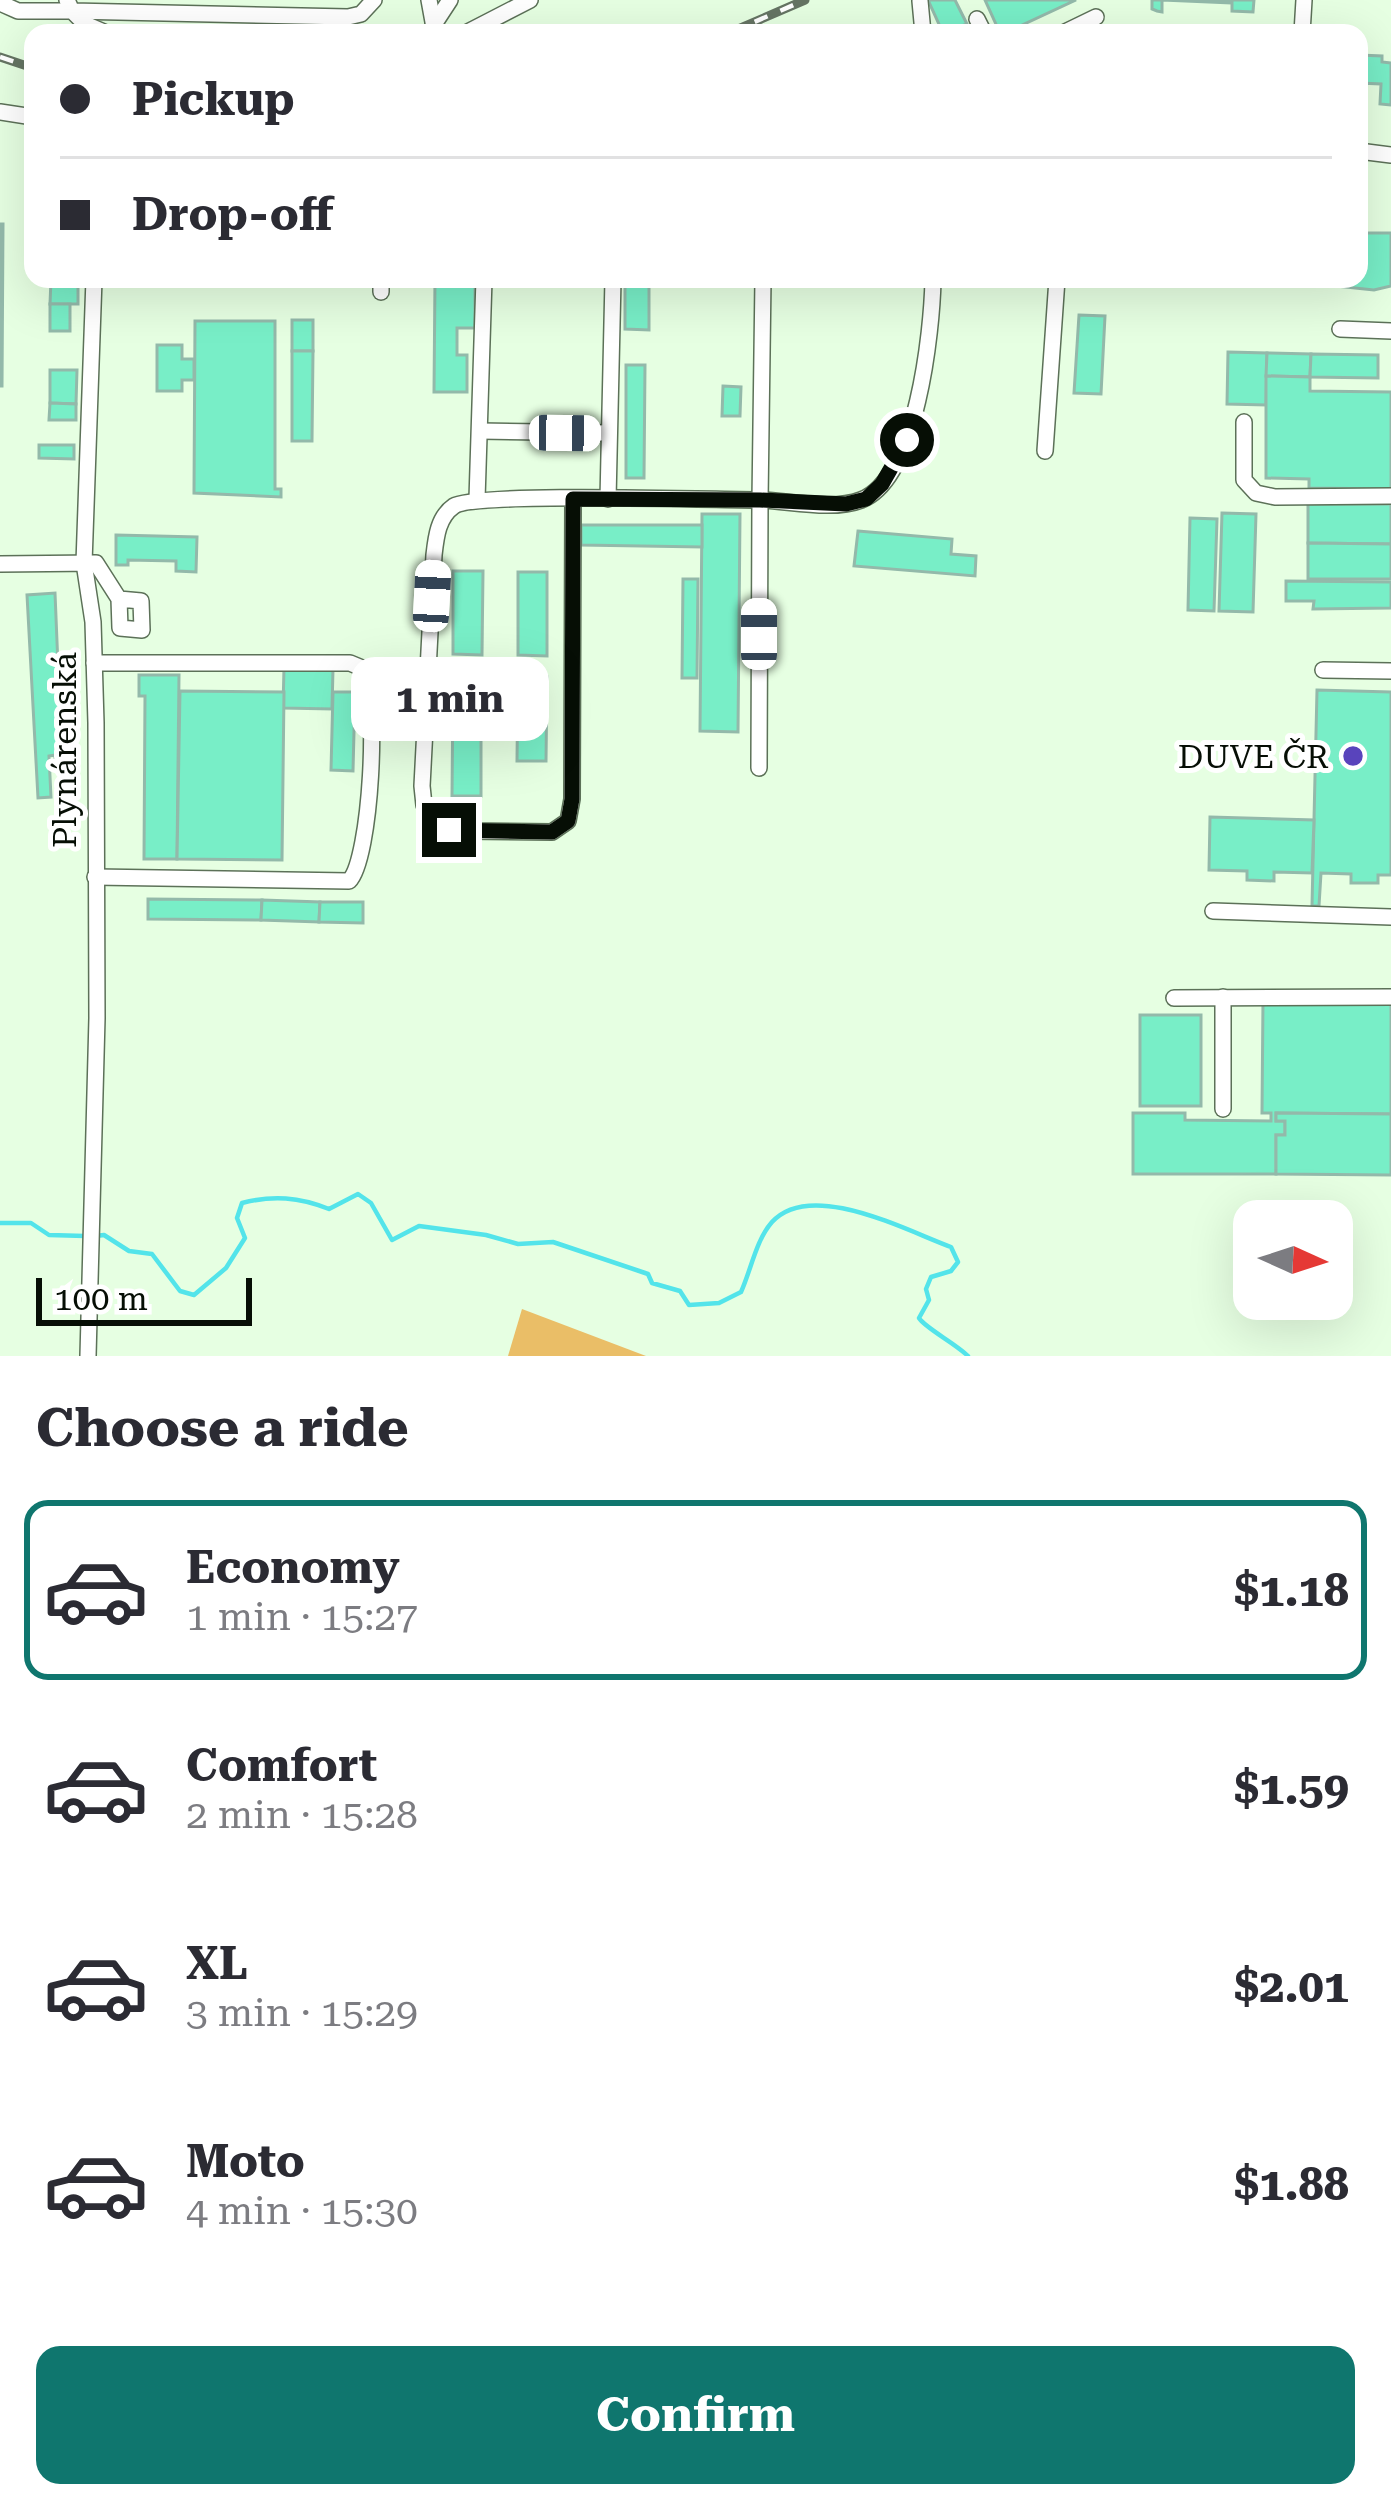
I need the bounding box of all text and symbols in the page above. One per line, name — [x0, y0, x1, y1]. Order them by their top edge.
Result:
text: Pickup — [132, 73, 295, 126]
text: Drop-off — [132, 188, 333, 241]
route start — [880, 413, 934, 467]
car — [529, 414, 601, 452]
car — [412, 559, 452, 633]
car — [741, 598, 777, 670]
street label: Plynárenská — [45, 652, 84, 848]
callout: 1 min — [350, 656, 548, 740]
text: 1 min — [396, 676, 504, 722]
place label: DUVE ČR — [1178, 737, 1329, 776]
marker: DUVE ČR — [1340, 743, 1366, 769]
route end — [422, 803, 476, 857]
north arrow — [1233, 1200, 1353, 1320]
map controls — [1233, 1200, 1353, 1320]
scale bar — [36, 1272, 252, 1325]
text: 100 m — [54, 1279, 148, 1318]
text: Choose a ride — [36, 1396, 409, 1459]
icon: car — [42, 1536, 150, 1644]
text: Economy — [186, 1541, 400, 1594]
text: $1.18 — [1234, 1564, 1349, 1617]
text: 1 min · 15:27 — [186, 1594, 418, 1640]
icon: car — [42, 1734, 150, 1842]
text: Comfort — [186, 1739, 377, 1792]
text: $1.59 — [1234, 1762, 1349, 1815]
text: 2 min · 15:28 — [186, 1792, 418, 1838]
icon: car — [42, 1932, 150, 2040]
text: XL — [186, 1937, 248, 1990]
text: $2.01 — [1234, 1960, 1349, 2013]
text: 3 min · 15:29 — [186, 1990, 418, 2036]
icon: car — [42, 2130, 150, 2238]
text: Moto — [186, 2135, 305, 2188]
text: $1.88 — [1234, 2158, 1349, 2211]
text: 4 min · 15:30 — [186, 2188, 418, 2234]
button: Confirm — [36, 2346, 1355, 2484]

